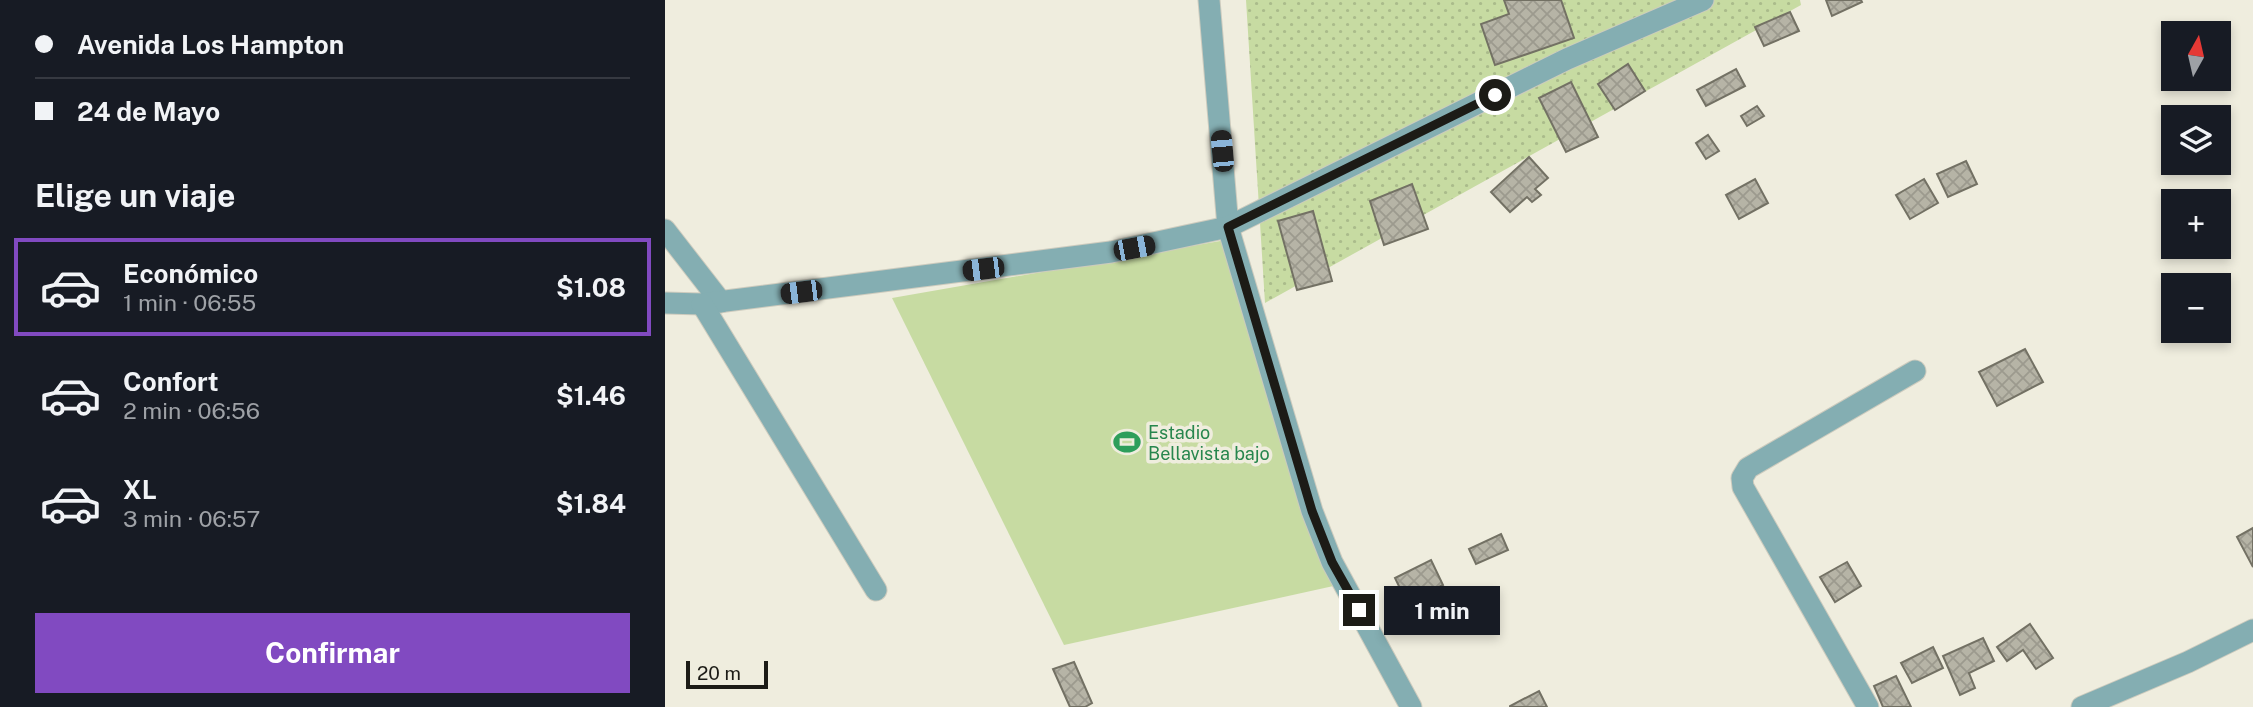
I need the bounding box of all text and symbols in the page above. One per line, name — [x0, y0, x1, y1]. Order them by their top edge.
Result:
north arrow — [2161, 21, 2231, 91]
map controls — [2161, 21, 2231, 343]
text: Avenida Los Hampton — [77, 29, 344, 60]
route start — [1479, 79, 1511, 111]
text: 24 de Mayo — [77, 96, 220, 127]
button: layers — [2161, 105, 2231, 175]
car — [1210, 129, 1235, 173]
text: Elige un viaje — [35, 177, 235, 214]
button: + — [2161, 189, 2231, 259]
car — [1112, 234, 1157, 262]
icon: car — [39, 256, 102, 319]
car — [961, 256, 1006, 282]
text: Económico — [123, 258, 258, 289]
text: $1.08 — [556, 272, 626, 303]
button: − — [2161, 273, 2231, 343]
car — [779, 279, 824, 305]
text: 1 min · 06:55 — [123, 289, 256, 316]
icon: car — [39, 364, 102, 427]
text: Confort — [123, 366, 219, 397]
text: $1.46 — [556, 380, 626, 411]
text: 2 min · 06:56 — [123, 397, 260, 424]
place label: Estadio Bellavista bajo — [1148, 422, 1270, 464]
sports icon: Estadio Bellavista bajo — [1112, 427, 1142, 457]
icon: car — [39, 472, 102, 535]
text: XL — [123, 474, 157, 505]
text: $1.84 — [556, 488, 626, 519]
text: 3 min · 06:57 — [123, 505, 260, 532]
callout: 1 min — [1383, 586, 1499, 634]
route end — [1343, 594, 1375, 626]
text: 1 min — [1414, 597, 1470, 624]
button: Confirmar — [35, 613, 630, 693]
scale bar — [686, 658, 768, 690]
text: 20 m — [697, 662, 741, 684]

